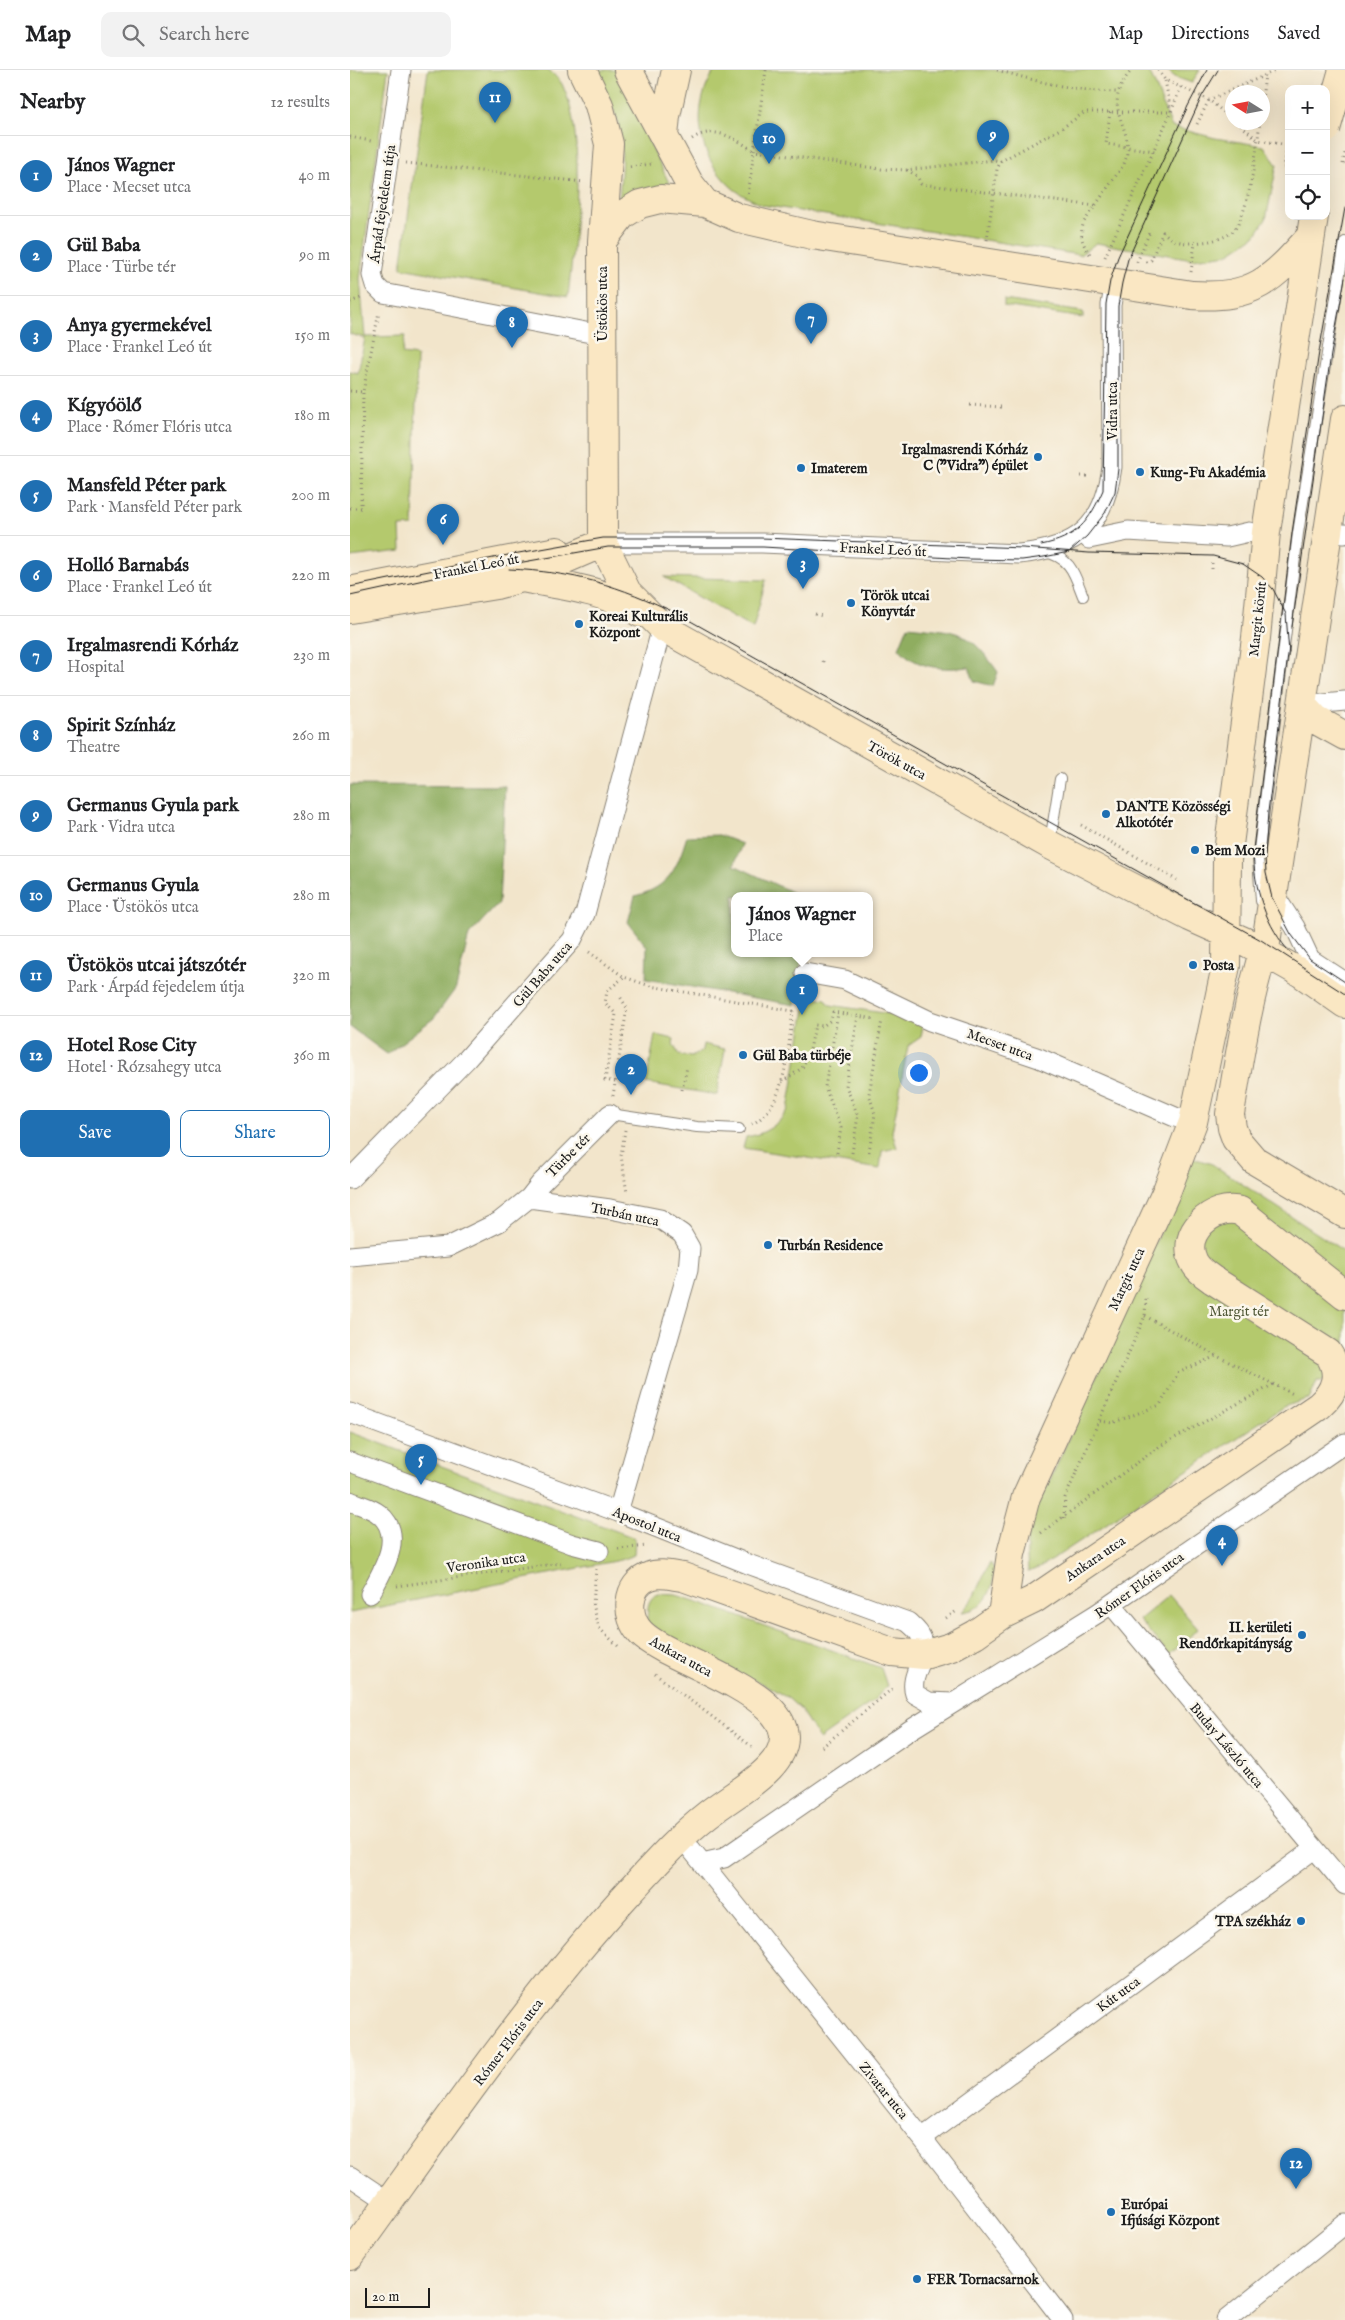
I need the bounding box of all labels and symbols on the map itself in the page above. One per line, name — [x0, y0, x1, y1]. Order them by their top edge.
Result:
pin: 11 — [479, 82, 511, 123]
north arrow — [1225, 85, 1270, 130]
pin: 9 — [977, 120, 1009, 161]
pin: 10 — [753, 123, 785, 164]
street label: Árpád fejedelem útja — [365, 143, 400, 265]
street label: Üstökös utca — [593, 265, 612, 342]
pin: 7 — [795, 303, 827, 344]
pin: 8 — [496, 307, 528, 348]
street label: Vidra utca — [1104, 381, 1122, 441]
place label: Irgalmasrendi Kórház C ("Vidra") épület — [902, 441, 1029, 475]
marker: Irgalmasrendi Kórház C ("Vidra") épület — [1032, 451, 1044, 463]
place label: Imaterem — [811, 460, 868, 478]
marker: Imaterem — [795, 462, 807, 474]
place label: Kung-Fu Akadémia — [1150, 464, 1266, 482]
marker: Kung-Fu Akadémia — [1134, 466, 1146, 478]
pin: 6 — [427, 504, 459, 545]
street label: Frankel Leó út — [839, 539, 927, 561]
pin: 3 — [787, 548, 819, 589]
street label: Frankel Leó út — [432, 550, 521, 584]
street label: Margit körút — [1245, 580, 1271, 658]
place label: Török utcai Könyvtár — [860, 587, 930, 621]
marker: Török utcai Könyvtár — [845, 597, 857, 609]
place label: Koreai Kulturális Központ — [589, 608, 688, 642]
marker: Koreai Kulturális Központ — [573, 618, 585, 630]
street label: Török utca — [864, 737, 930, 785]
place label: DANTE Közösségi Alkotótér — [1115, 798, 1231, 832]
marker: DANTE Közösségi Alkotótér — [1100, 808, 1112, 820]
place label: Bem Mozi — [1205, 842, 1266, 860]
marker: Bem Mozi — [1189, 844, 1201, 856]
street label: Gül Baba utca — [509, 937, 577, 1011]
place label: Posta — [1203, 957, 1235, 975]
marker: Posta — [1187, 959, 1199, 971]
pin: 1 — [786, 974, 818, 1015]
street label: Mecset utca — [964, 1025, 1036, 1065]
place label: Gül Baba türbéje — [753, 1047, 852, 1065]
marker: Gül Baba türbéje — [737, 1049, 749, 1061]
pin: 2 — [615, 1054, 647, 1095]
your location — [906, 1060, 932, 1086]
street label: Türbe tér — [543, 1130, 595, 1182]
street label: Turbán utca — [589, 1199, 662, 1231]
place label: Turbán Residence — [777, 1237, 883, 1255]
marker: Turbán Residence — [762, 1239, 774, 1251]
street label: Margit utca — [1104, 1244, 1150, 1314]
park label: Margit tér — [1209, 1303, 1269, 1321]
pin: 5 — [405, 1444, 437, 1485]
street label: Apostol utca — [609, 1503, 685, 1547]
pin: 4 — [1206, 1525, 1238, 1566]
street label: Ankara utca — [1061, 1532, 1130, 1586]
street label: Veronika utca — [445, 1548, 528, 1578]
street label: Rómer Flóris utca — [1092, 1548, 1188, 1623]
place label: II. kerületi Rendőrkapitányság — [1179, 1619, 1293, 1653]
marker: II. kerületi Rendőrkapitányság — [1296, 1629, 1308, 1641]
street label: Ankara utca — [645, 1632, 716, 1682]
street label: Buday László utca — [1185, 1699, 1268, 1793]
place label: TPA székház — [1214, 1913, 1292, 1931]
marker: TPA székház — [1295, 1915, 1307, 1927]
street label: Kút utca — [1093, 1972, 1145, 2017]
street label: Rómer Flóris utca — [470, 1995, 548, 2090]
street label: Zivatar utca — [855, 2058, 912, 2124]
pin: 12 — [1280, 2148, 1312, 2189]
place label: Európai Ifjúsági Központ — [1121, 2196, 1220, 2230]
marker: Európai Ifjúsági Központ — [1105, 2206, 1117, 2218]
place label: FER Tornacsarnok — [927, 2271, 1039, 2289]
marker: FER Tornacsarnok — [911, 2273, 923, 2285]
scale bar — [365, 2285, 430, 2308]

